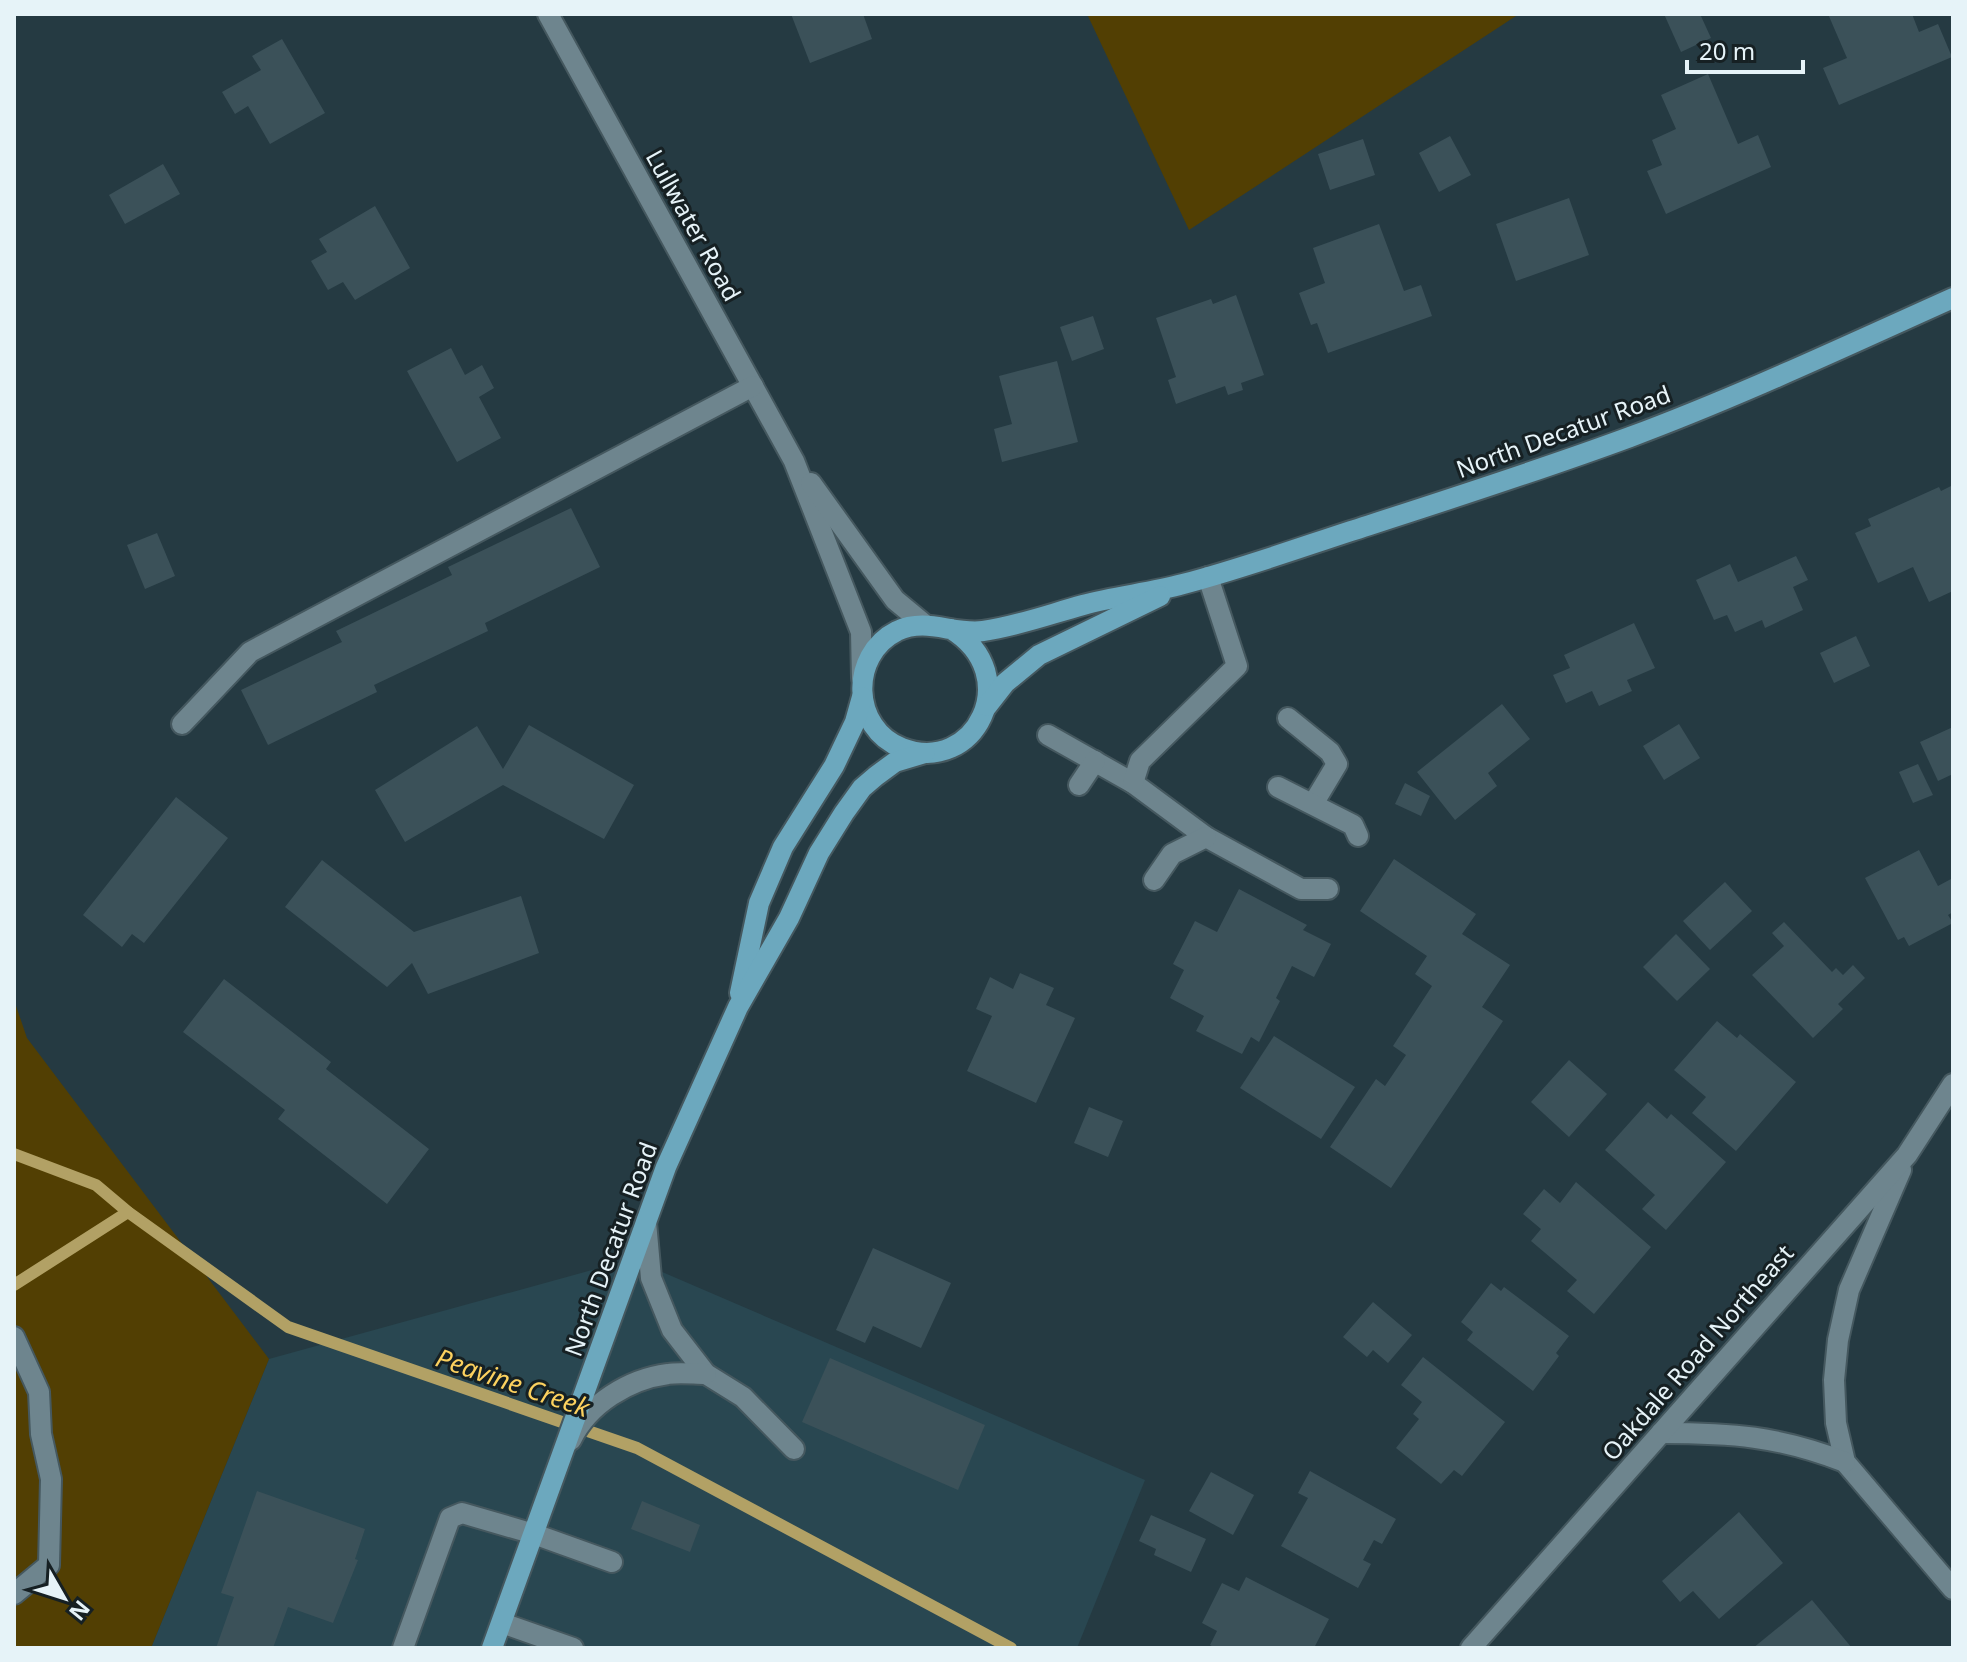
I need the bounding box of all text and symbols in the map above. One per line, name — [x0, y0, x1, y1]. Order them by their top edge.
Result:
scale bar — [1687, 24, 1803, 74]
text: 20 m — [1699, 34, 1755, 67]
street label: Lullwater Road — [639, 143, 749, 307]
street label: North Decatur Road — [1451, 377, 1675, 485]
street label: North Decatur Road — [556, 1137, 664, 1361]
street label: Oakdale Road Northeast — [1594, 1237, 1800, 1467]
water label: Peavine Creek — [431, 1339, 596, 1425]
north arrow — [24, 1558, 104, 1638]
text: N — [63, 1595, 98, 1628]

